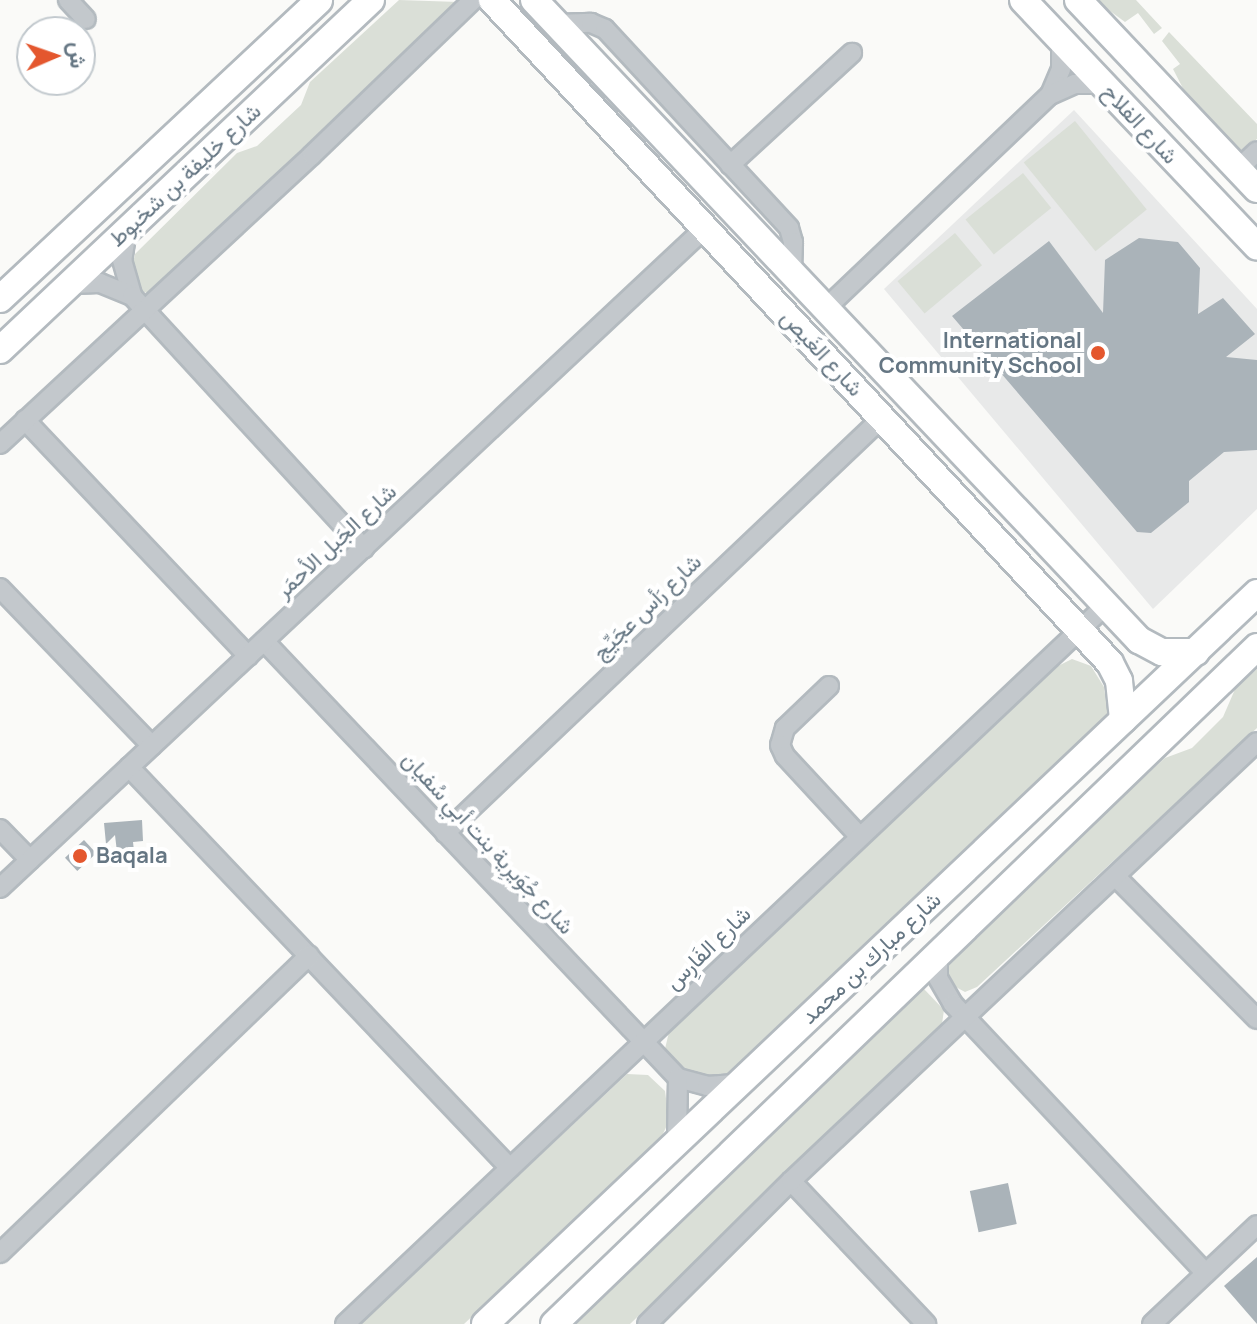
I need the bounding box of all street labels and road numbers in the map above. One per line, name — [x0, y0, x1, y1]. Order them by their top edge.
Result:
street label: شارع الفلاح — [1097, 79, 1183, 169]
street label: شارع خليفة بن شخبوط — [104, 98, 266, 252]
street label: شارع الغَيص — [775, 304, 869, 402]
street label: شارع الجَبل الأحمَر — [270, 478, 402, 604]
street label: شارع رَأس عجَيِّج — [587, 549, 707, 665]
street label: شارع جُوَيرِية بنت أبي سُفيان — [397, 746, 579, 940]
street label: شارع مبارك بن محمد — [796, 887, 946, 1029]
street label: شارع الفَارِس — [660, 901, 756, 995]

